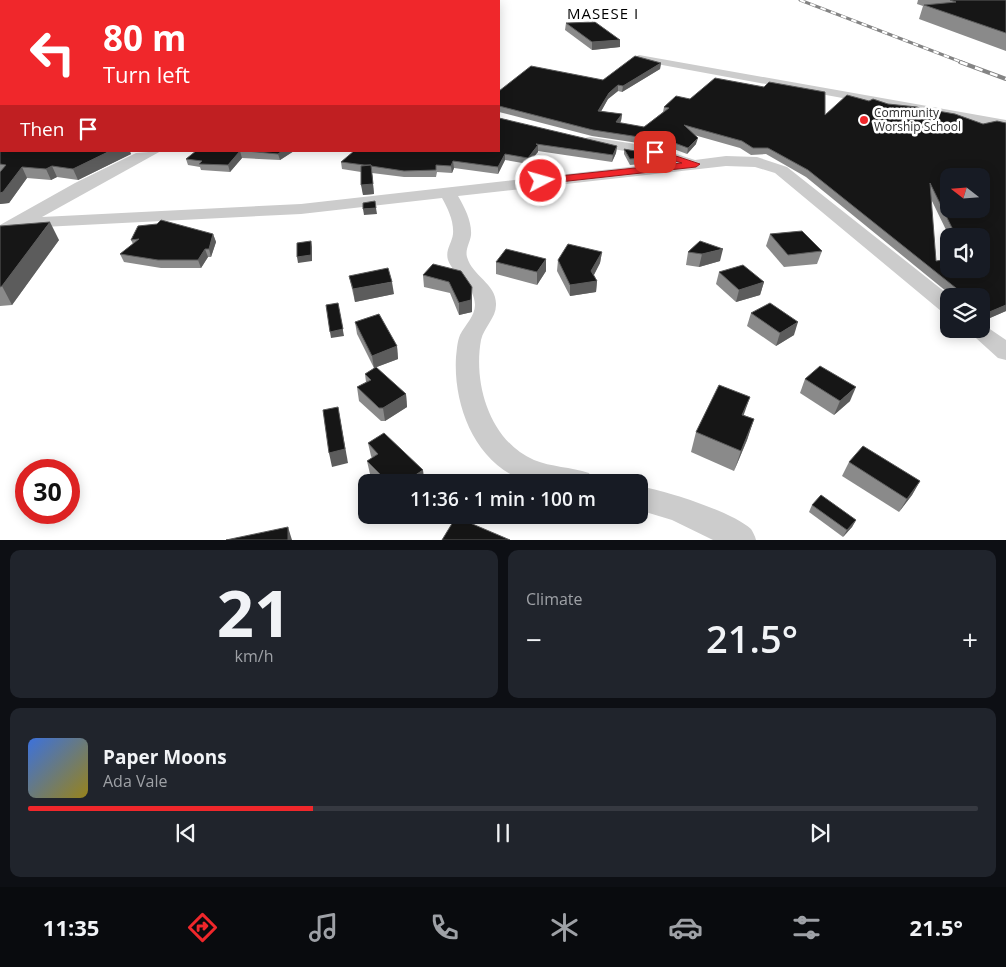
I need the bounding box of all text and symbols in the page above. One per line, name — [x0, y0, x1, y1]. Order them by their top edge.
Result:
district label: MASESE I — [567, 3, 639, 23]
text: 80 m — [103, 14, 186, 61]
icon: left — [20, 20, 85, 85]
text: Turn left — [103, 59, 190, 89]
place label: Community Worship School — [874, 104, 961, 135]
marker: Community Worship School — [858, 114, 870, 126]
icon: arrive — [74, 115, 102, 143]
text: Then — [20, 116, 64, 142]
pin — [634, 131, 676, 173]
icon: arrive — [641, 138, 669, 166]
position arrow — [514, 154, 566, 206]
north arrow — [940, 168, 990, 218]
map controls — [940, 168, 990, 338]
button: sound — [940, 228, 990, 278]
button: layers — [940, 288, 990, 338]
speed limit sign: 30 — [15, 459, 80, 524]
text: 11:36 · 1 min · 100 m — [410, 486, 596, 512]
text: 21 — [217, 568, 291, 656]
text: Climate — [526, 588, 583, 610]
text: 21.5° — [706, 612, 798, 664]
text: − — [526, 620, 542, 658]
text: + — [962, 620, 978, 658]
text: km/h — [235, 645, 273, 667]
text: Paper Moons — [103, 744, 227, 770]
text: Ada Vale — [103, 770, 167, 792]
icon: previous — [172, 819, 200, 847]
icon: pause — [489, 819, 517, 847]
icon: next — [806, 819, 834, 847]
icon: directions — [185, 910, 220, 945]
icon: music — [306, 910, 341, 945]
icon: phone — [427, 910, 462, 945]
icon: climate — [547, 910, 582, 945]
icon: car — [668, 910, 703, 945]
icon: filters — [789, 910, 824, 945]
text: 11:35 — [43, 912, 99, 942]
text: 21.5° — [910, 912, 963, 942]

